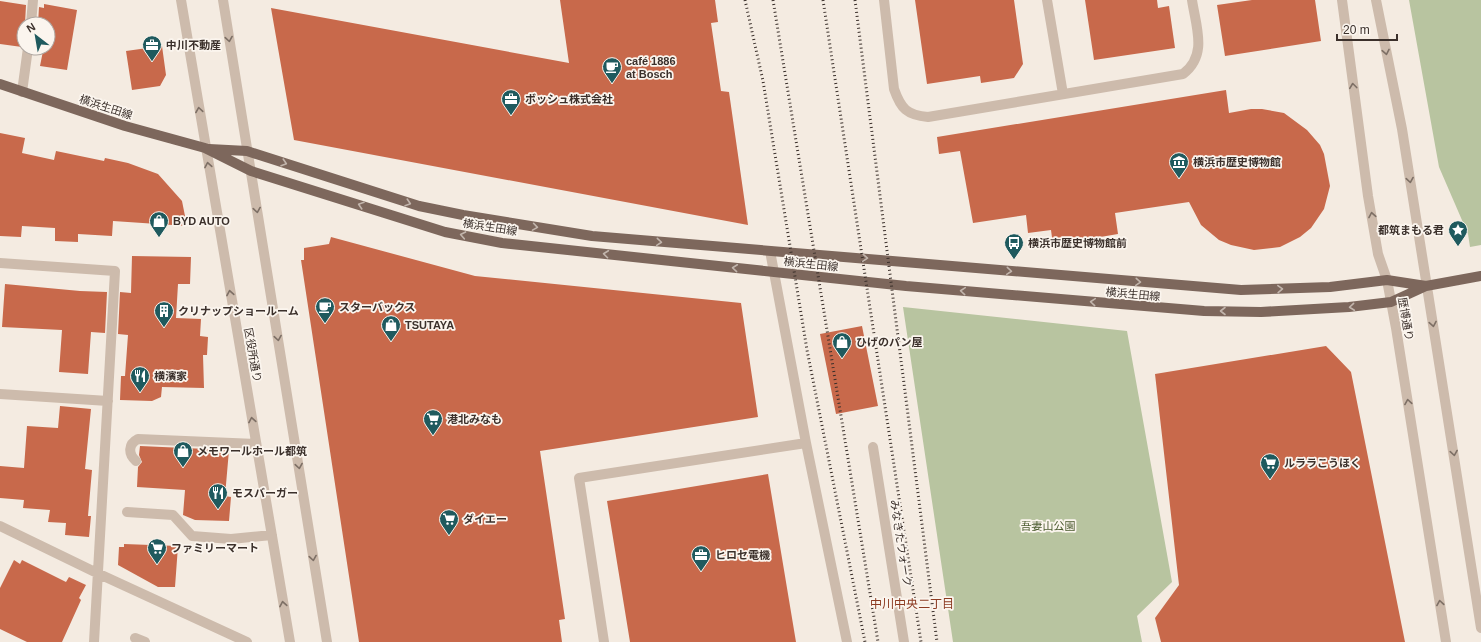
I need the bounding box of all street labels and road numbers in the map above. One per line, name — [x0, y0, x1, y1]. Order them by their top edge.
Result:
street label: 横浜生田線 — [78, 93, 134, 121]
street label: 横浜生田線 — [462, 217, 518, 237]
street label: 横浜生田線 — [783, 255, 839, 273]
street label: 横浜生田線 — [1105, 286, 1161, 302]
street label: 歴博通り — [1396, 296, 1416, 342]
street label: 区役所通り — [242, 327, 264, 383]
street label: みなきたウォーク — [888, 499, 914, 587]

